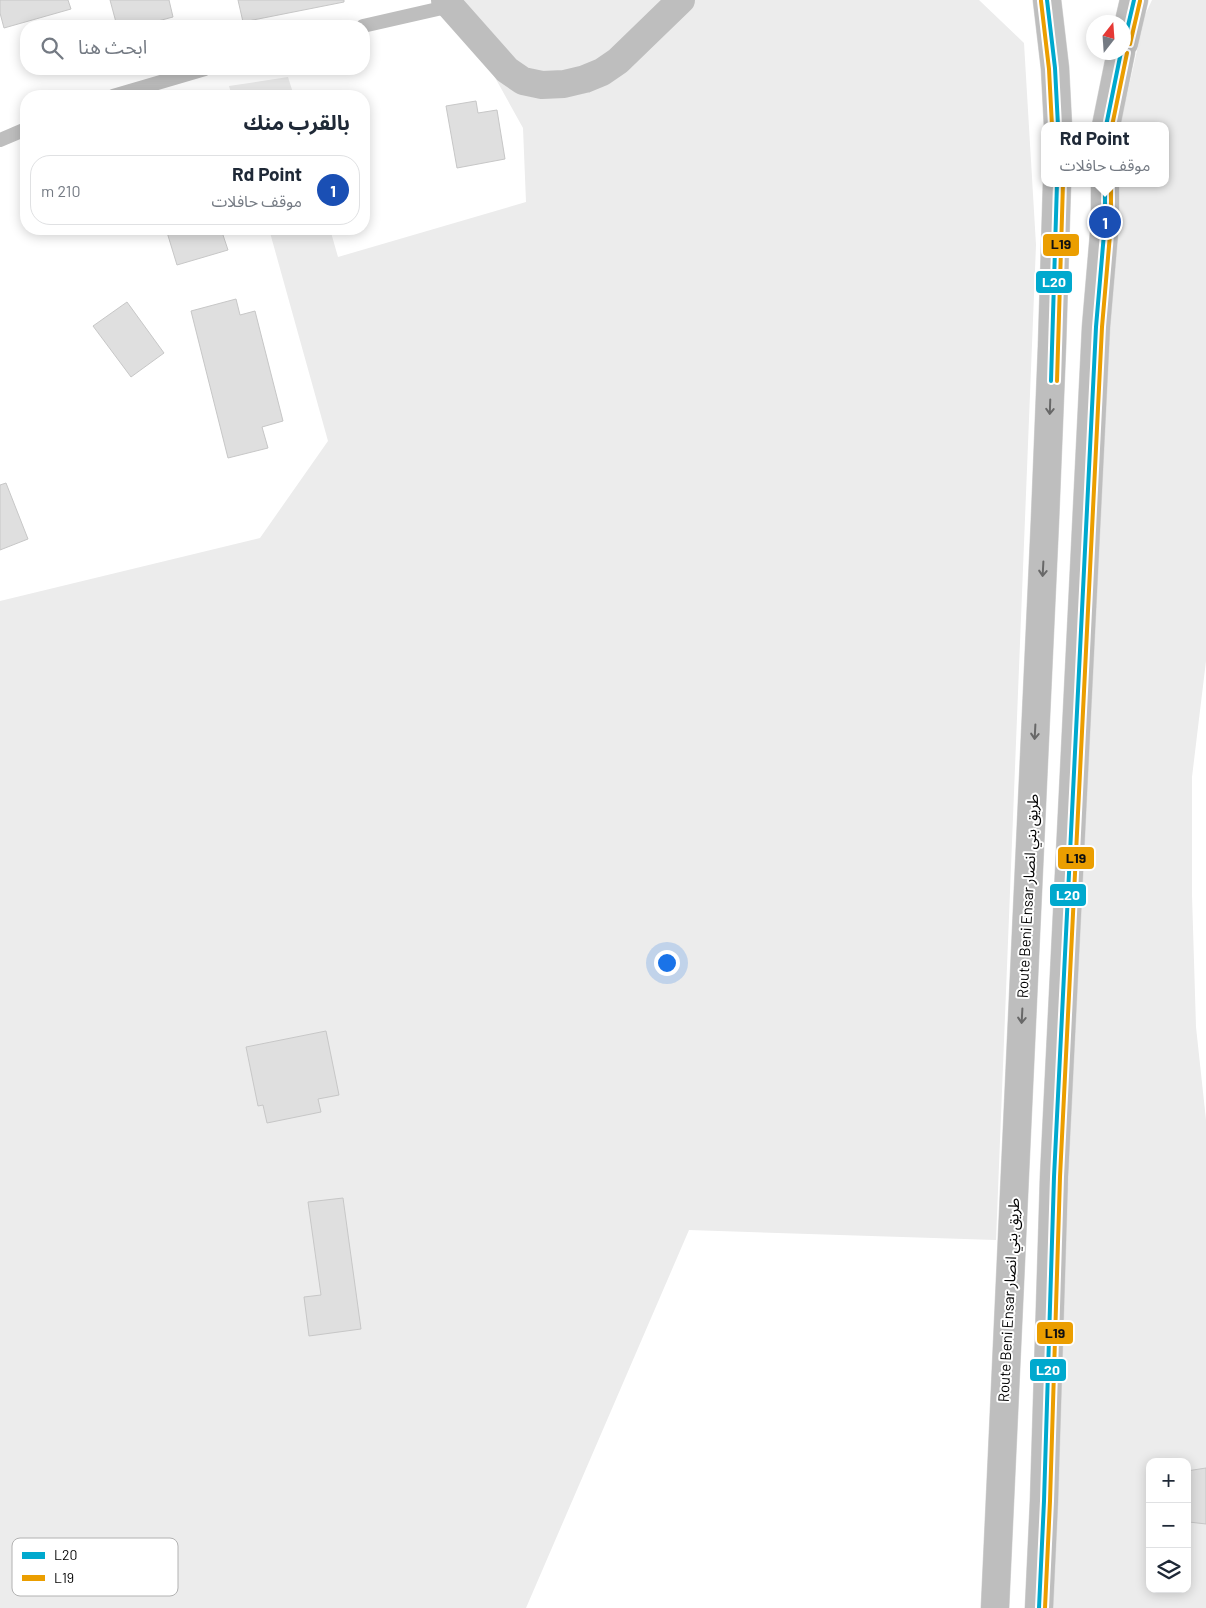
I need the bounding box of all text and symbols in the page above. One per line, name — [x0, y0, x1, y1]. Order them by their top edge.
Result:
north arrow — [1086, 15, 1131, 60]
search box — [20, 20, 370, 75]
icon: search — [38, 34, 66, 62]
text: ابحث هنا — [78, 35, 147, 58]
text: بالقرب منك — [243, 109, 350, 134]
popup — [1041, 122, 1169, 187]
text: Rd Point — [1060, 126, 1130, 149]
text: موقف حافلات — [1060, 155, 1150, 174]
text: Rd Point — [232, 162, 302, 185]
text: 210 m — [41, 181, 80, 200]
text: 1 — [330, 181, 336, 200]
text: موقف حافلات — [211, 191, 302, 210]
pin: 1 — [1089, 203, 1121, 241]
line badge: L19 — [1042, 233, 1080, 257]
text: L19 — [1051, 235, 1071, 252]
line badge: L20 — [1035, 270, 1073, 294]
text: L20 — [1042, 273, 1066, 290]
one-way arrow — [1045, 399, 1054, 415]
one-way arrow — [1038, 561, 1047, 577]
one-way arrow — [1031, 723, 1040, 739]
street label: Route Beni Ensar طريق بني انصار — [1013, 793, 1045, 999]
line badge: L19 — [1057, 846, 1095, 870]
text: L19 — [1066, 849, 1086, 866]
line badge: L20 — [1049, 883, 1087, 907]
text: L20 — [1056, 886, 1080, 903]
your location — [654, 950, 680, 976]
one-way arrow — [1017, 1008, 1027, 1024]
street label: Route Beni Ensar طريق بني انصار — [994, 1197, 1026, 1403]
line badge: L19 — [1036, 1321, 1074, 1345]
text: L19 — [1045, 1324, 1065, 1341]
line badge: L20 — [1029, 1358, 1067, 1382]
text: L20 — [1036, 1361, 1060, 1378]
map controls — [1146, 1458, 1191, 1593]
button: + — [1146, 1458, 1191, 1503]
button: − — [1146, 1503, 1191, 1548]
legend — [12, 1538, 178, 1596]
text: L20 — [54, 1546, 77, 1563]
button: layers — [1146, 1548, 1191, 1593]
text: L19 — [54, 1569, 74, 1586]

